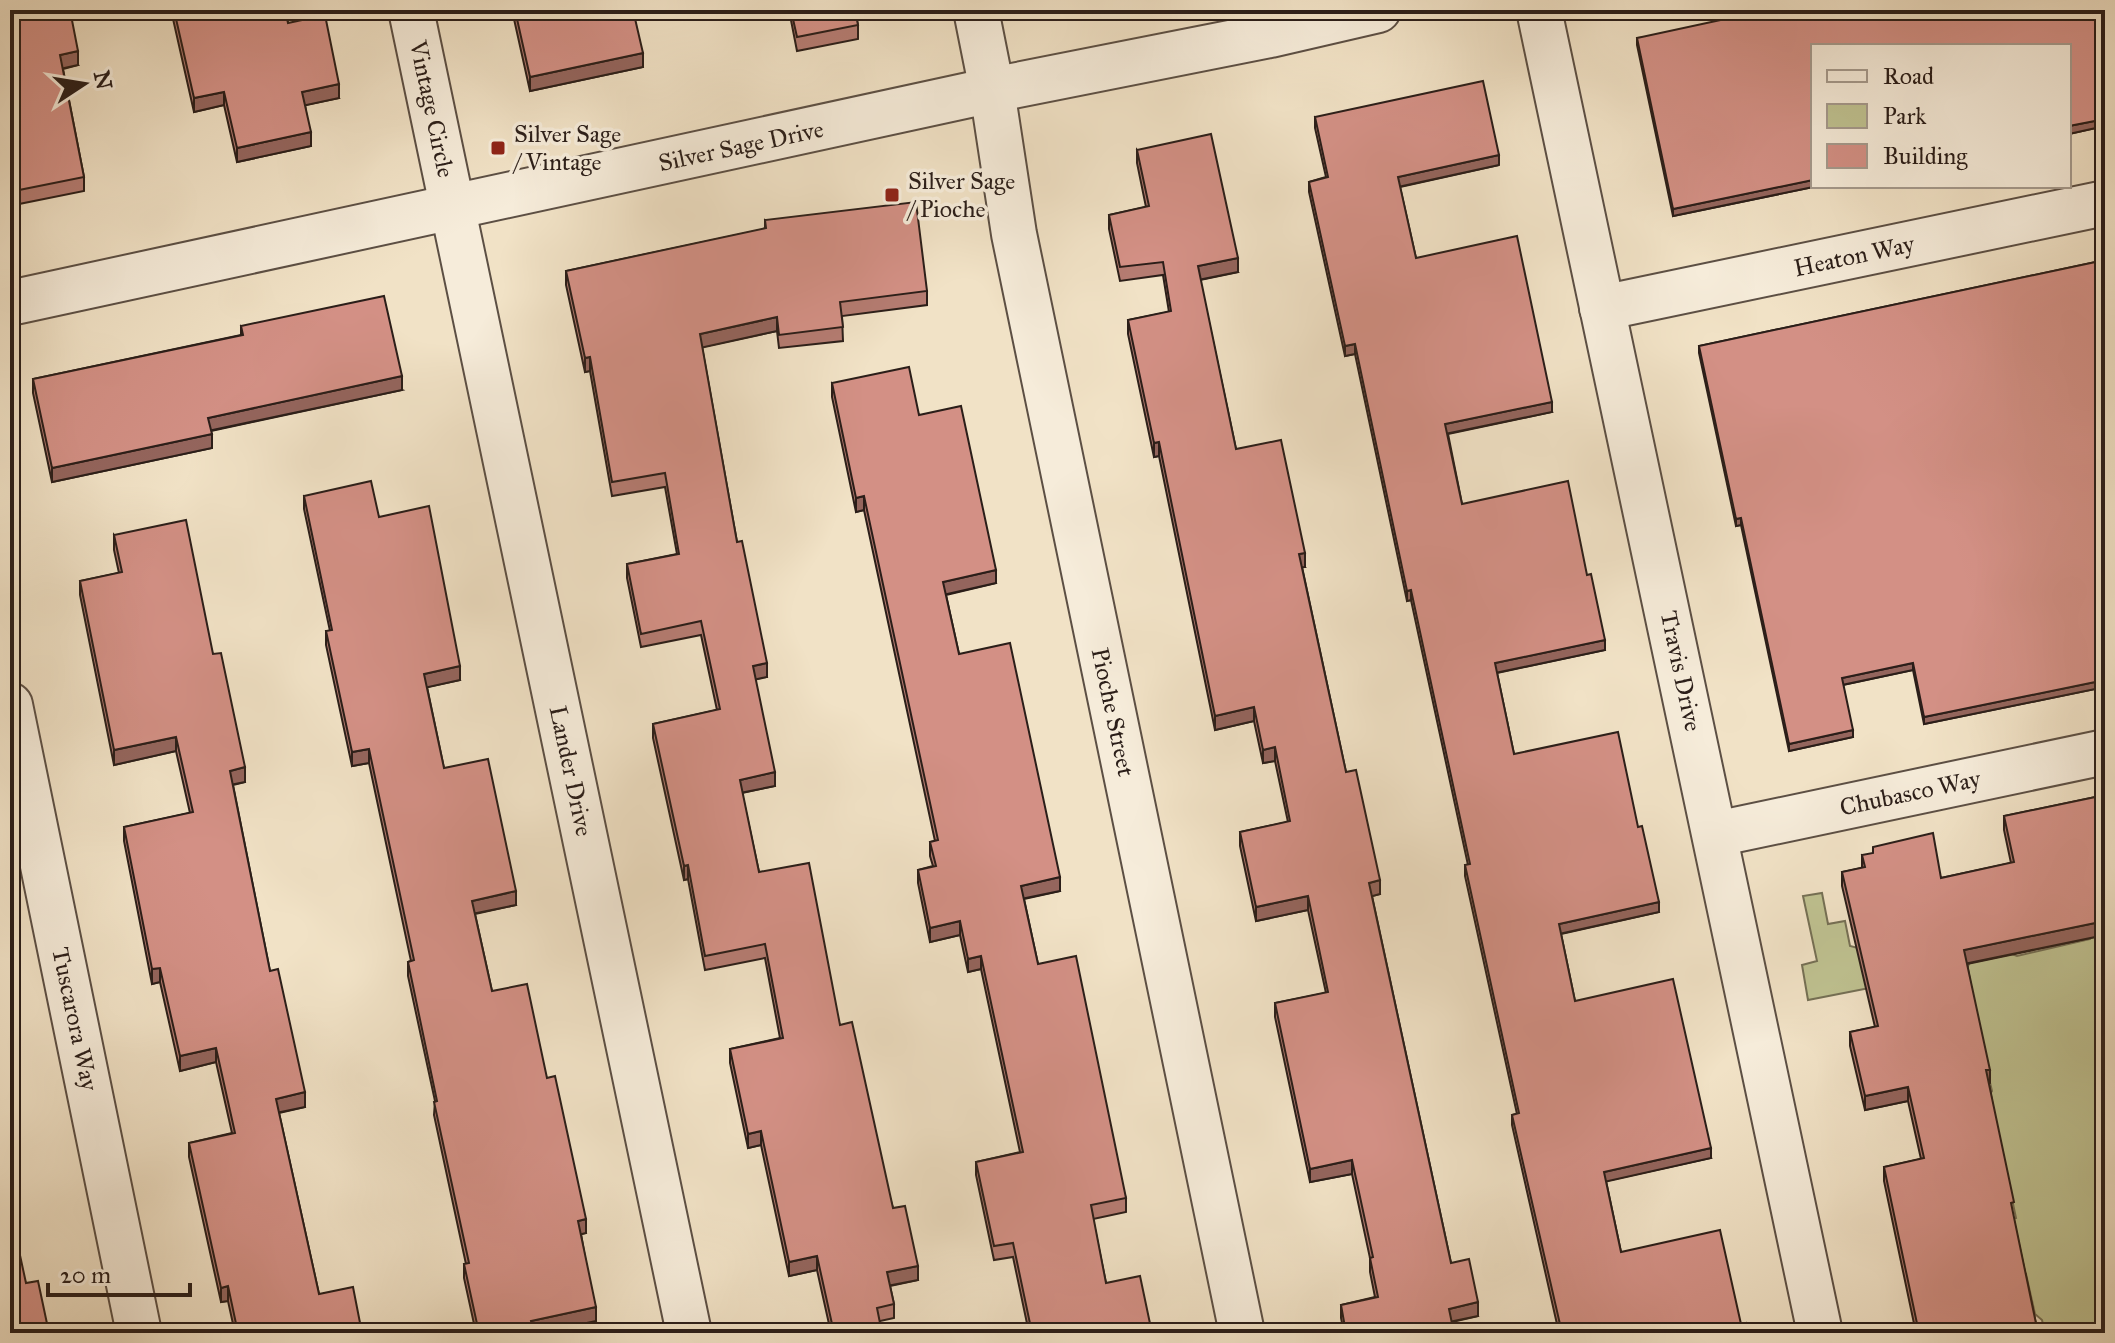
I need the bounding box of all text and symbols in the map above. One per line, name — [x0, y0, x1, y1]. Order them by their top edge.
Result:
street label: Vintage Circle — [403, 37, 461, 180]
north arrow — [44, 44, 124, 124]
legend — [1811, 44, 2071, 188]
text: Road — [1883, 61, 1934, 91]
text: N — [88, 68, 118, 92]
text: Park — [1883, 101, 1927, 131]
street label: Silver Sage Drive — [656, 114, 826, 178]
place label: Silver Sage / Vintage — [512, 119, 621, 177]
marker: Silver Sage / Vintage — [489, 139, 507, 157]
text: Building — [1883, 141, 1968, 171]
place label: Silver Sage / Pioche — [906, 166, 1015, 224]
marker: Silver Sage / Pioche — [883, 186, 901, 204]
street label: Heaton Way — [1791, 228, 1918, 283]
street label: Travis Drive — [1654, 608, 1708, 734]
street label: Pioche Street — [1085, 645, 1141, 780]
street label: Lander Drive — [543, 703, 599, 839]
street label: Chubasco Way — [1837, 763, 1984, 823]
street label: Tuscarora Way — [45, 944, 105, 1094]
scale bar — [48, 1247, 190, 1297]
text: 20 m — [60, 1260, 111, 1290]

